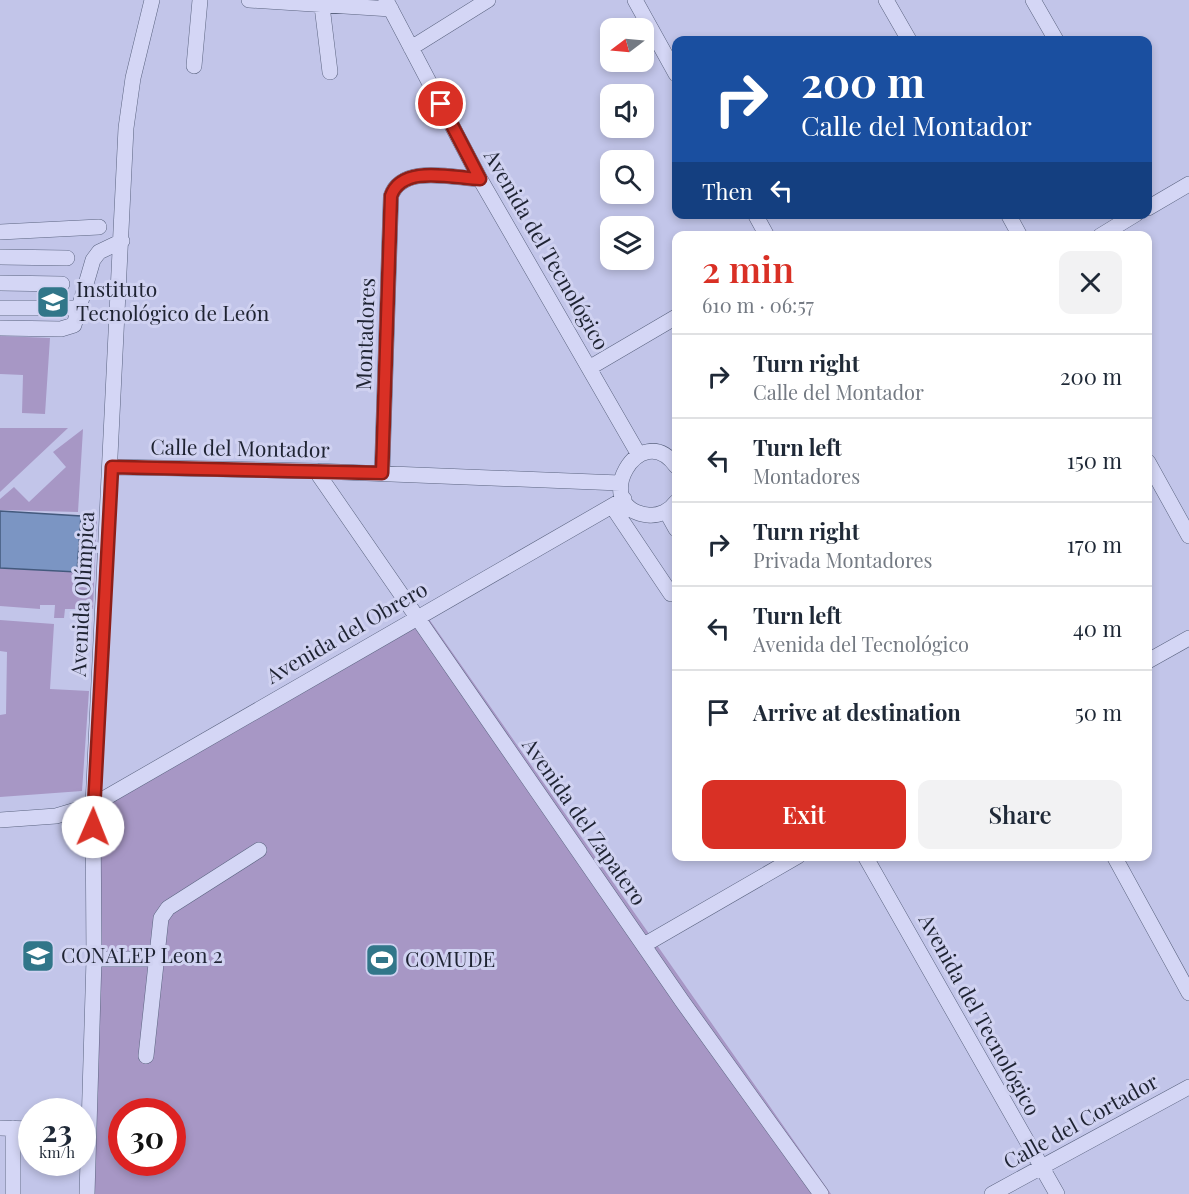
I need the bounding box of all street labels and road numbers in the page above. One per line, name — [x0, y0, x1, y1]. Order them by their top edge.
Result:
street label: Avenida del Tecnológico — [478, 143, 617, 354]
street label: Montadores — [348, 277, 380, 391]
street label: Calle del Montador — [150, 431, 331, 463]
street label: Avenida Olímpica — [63, 510, 99, 678]
street label: Avenida del Obrero — [259, 574, 432, 689]
street label: Avenida del Zapatero — [517, 731, 654, 910]
street label: Avenida del Tecnológico — [913, 907, 1048, 1120]
street label: Calle del Cortador — [998, 1066, 1163, 1174]

